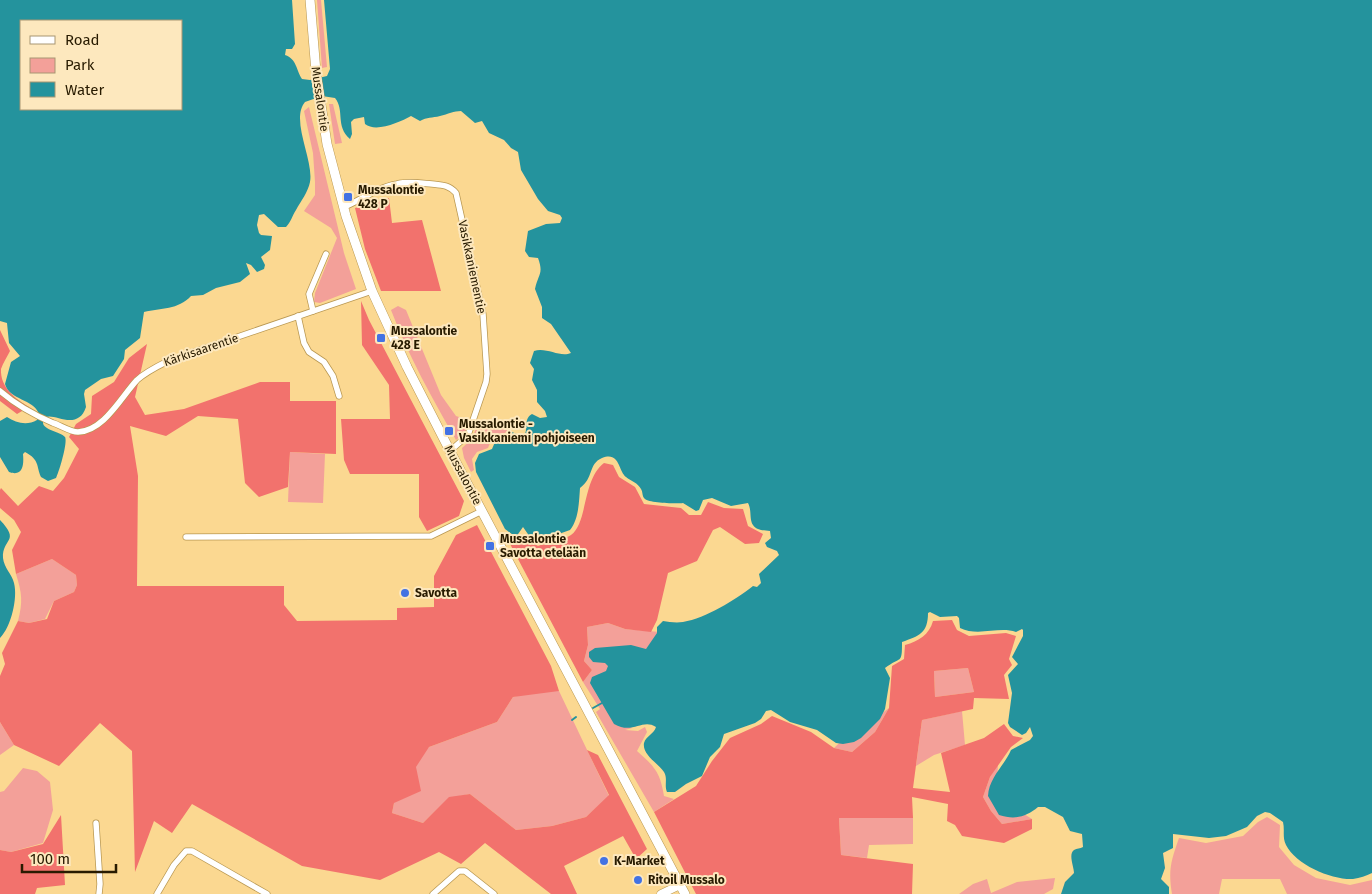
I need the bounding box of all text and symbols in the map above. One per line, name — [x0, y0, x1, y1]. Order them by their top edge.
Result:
legend — [20, 20, 182, 110]
text: Road — [65, 31, 100, 49]
text: Park — [65, 56, 95, 74]
street label: Mussalontie — [309, 66, 331, 132]
text: Water — [65, 81, 104, 99]
place label: Mussalontie 428 P — [358, 183, 425, 211]
marker: Mussalontie 428 P — [342, 191, 354, 203]
street label: Vasikkaniementie — [455, 219, 489, 315]
place label: Mussalontie 428 E — [391, 324, 458, 352]
street label: Kärkisaarentie — [162, 331, 240, 369]
marker: Mussalontie 428 E — [375, 332, 387, 344]
place label: Mussalontie - Vasikkaniemi pohjoiseen — [458, 417, 595, 445]
marker: Mussalontie - Vasikkaniemi pohjoiseen — [443, 425, 455, 437]
street label: Mussalontie — [441, 443, 485, 507]
place label: Mussalontie Savotta etelään — [500, 532, 586, 560]
marker: Mussalontie Savotta etelään — [484, 540, 496, 552]
place label: Savotta — [415, 586, 457, 600]
marker: Savotta — [399, 587, 411, 599]
scale bar — [22, 842, 116, 874]
text: 100 m — [30, 850, 70, 868]
place label: K-Market — [614, 854, 665, 868]
marker: K-Market — [598, 855, 610, 867]
place label: Ritoil Mussalo — [648, 873, 725, 887]
marker: Ritoil Mussalo — [632, 874, 644, 886]

